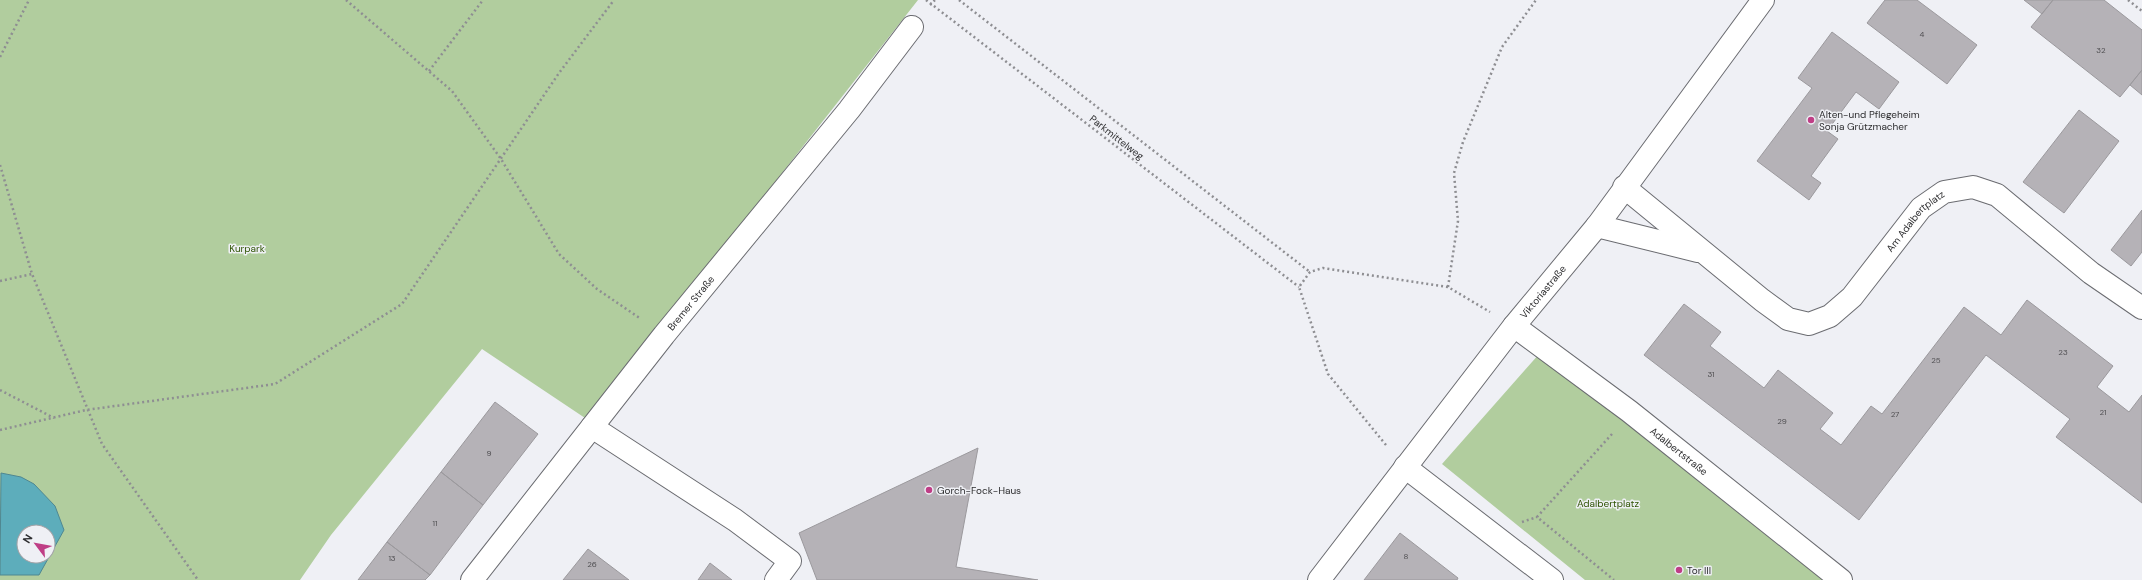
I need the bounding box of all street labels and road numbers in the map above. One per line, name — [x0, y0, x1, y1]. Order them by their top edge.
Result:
street label: Parkmittelweg — [1087, 112, 1147, 163]
street label: Am Adalbertplatz — [1883, 187, 1947, 255]
street label: Viktoriastraße — [1517, 262, 1569, 321]
street label: Bremer Straße — [665, 273, 717, 333]
street label: Adalbertstraße — [1647, 424, 1710, 478]

